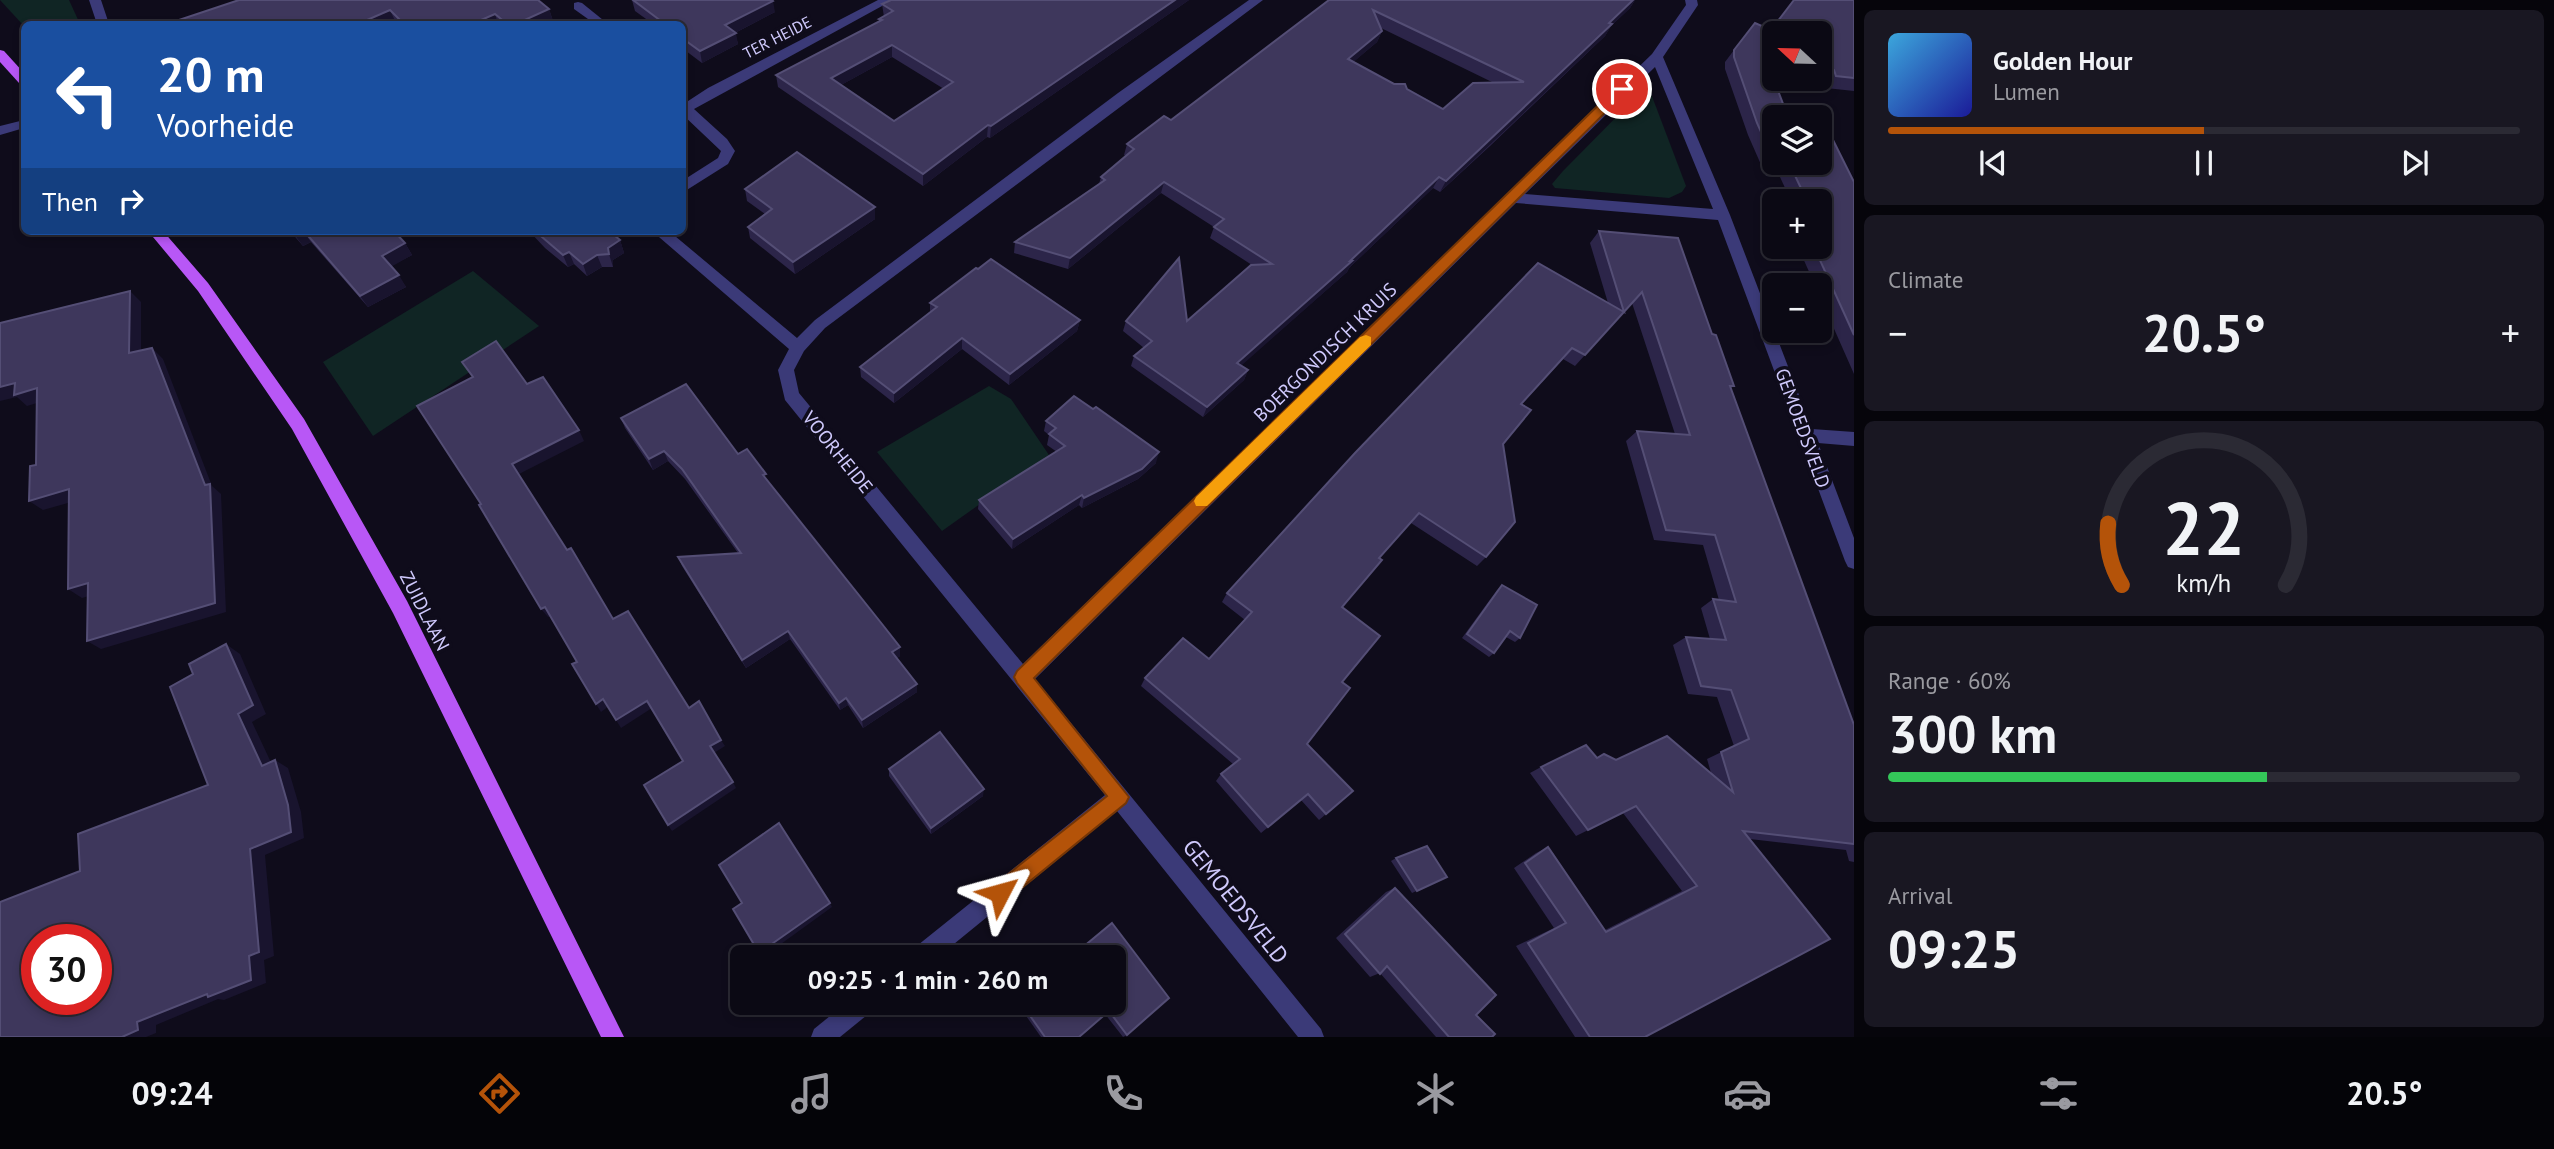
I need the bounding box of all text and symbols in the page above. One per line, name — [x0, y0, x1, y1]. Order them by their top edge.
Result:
street label: TER HEIDE — [739, 11, 815, 63]
north arrow — [1762, 21, 1832, 91]
map controls — [1762, 21, 1832, 343]
text: 20 m — [157, 42, 264, 106]
text: Golden Hour — [1993, 44, 2132, 77]
icon: left — [42, 49, 133, 140]
pin — [1592, 59, 1652, 119]
icon: arrive — [1603, 70, 1641, 108]
text: Lumen — [1993, 77, 2060, 106]
text: Voorheide — [157, 104, 294, 146]
button: layers — [1762, 105, 1832, 175]
icon: previous — [1974, 144, 2012, 182]
icon: pause — [2185, 144, 2223, 182]
icon: next — [2396, 144, 2434, 182]
icon: right — [112, 182, 150, 220]
text: Then — [42, 185, 98, 218]
button: + — [1762, 189, 1832, 259]
text: Climate — [1888, 265, 1963, 294]
button: − — [1762, 273, 1832, 343]
street label: BOERGONDISCH KRUIS — [1248, 277, 1402, 427]
text: 20.5° — [2142, 299, 2266, 366]
text: − — [1888, 308, 1907, 357]
text: + — [2501, 308, 2520, 357]
street label: GEMOEDSVELD — [1770, 365, 1836, 491]
street label: VOORHEIDE — [797, 405, 878, 498]
text: 22 — [2163, 481, 2245, 575]
text: km/h — [2177, 566, 2231, 598]
street label: ZUIDLAAN — [395, 567, 455, 655]
text: Range · 60% — [1888, 666, 2011, 695]
text: 300 km — [1888, 700, 2057, 767]
street label: GEMOEDSVELD — [1177, 833, 1295, 969]
position arrow — [963, 856, 1037, 930]
text: Arrival — [1888, 881, 1952, 910]
text: 09:25 — [1888, 915, 2020, 982]
speed limit sign: 30 — [21, 924, 112, 1015]
text: 09:25 · 1 min · 260 m — [808, 963, 1048, 996]
icon: directions — [475, 1069, 524, 1118]
icon: music — [787, 1069, 836, 1118]
icon: phone — [1099, 1069, 1148, 1118]
icon: climate — [1411, 1069, 1460, 1118]
icon: car — [1723, 1069, 1772, 1118]
icon: filters — [2034, 1069, 2083, 1118]
text: 09:24 — [131, 1072, 213, 1114]
text: 20.5° — [2346, 1072, 2423, 1114]

